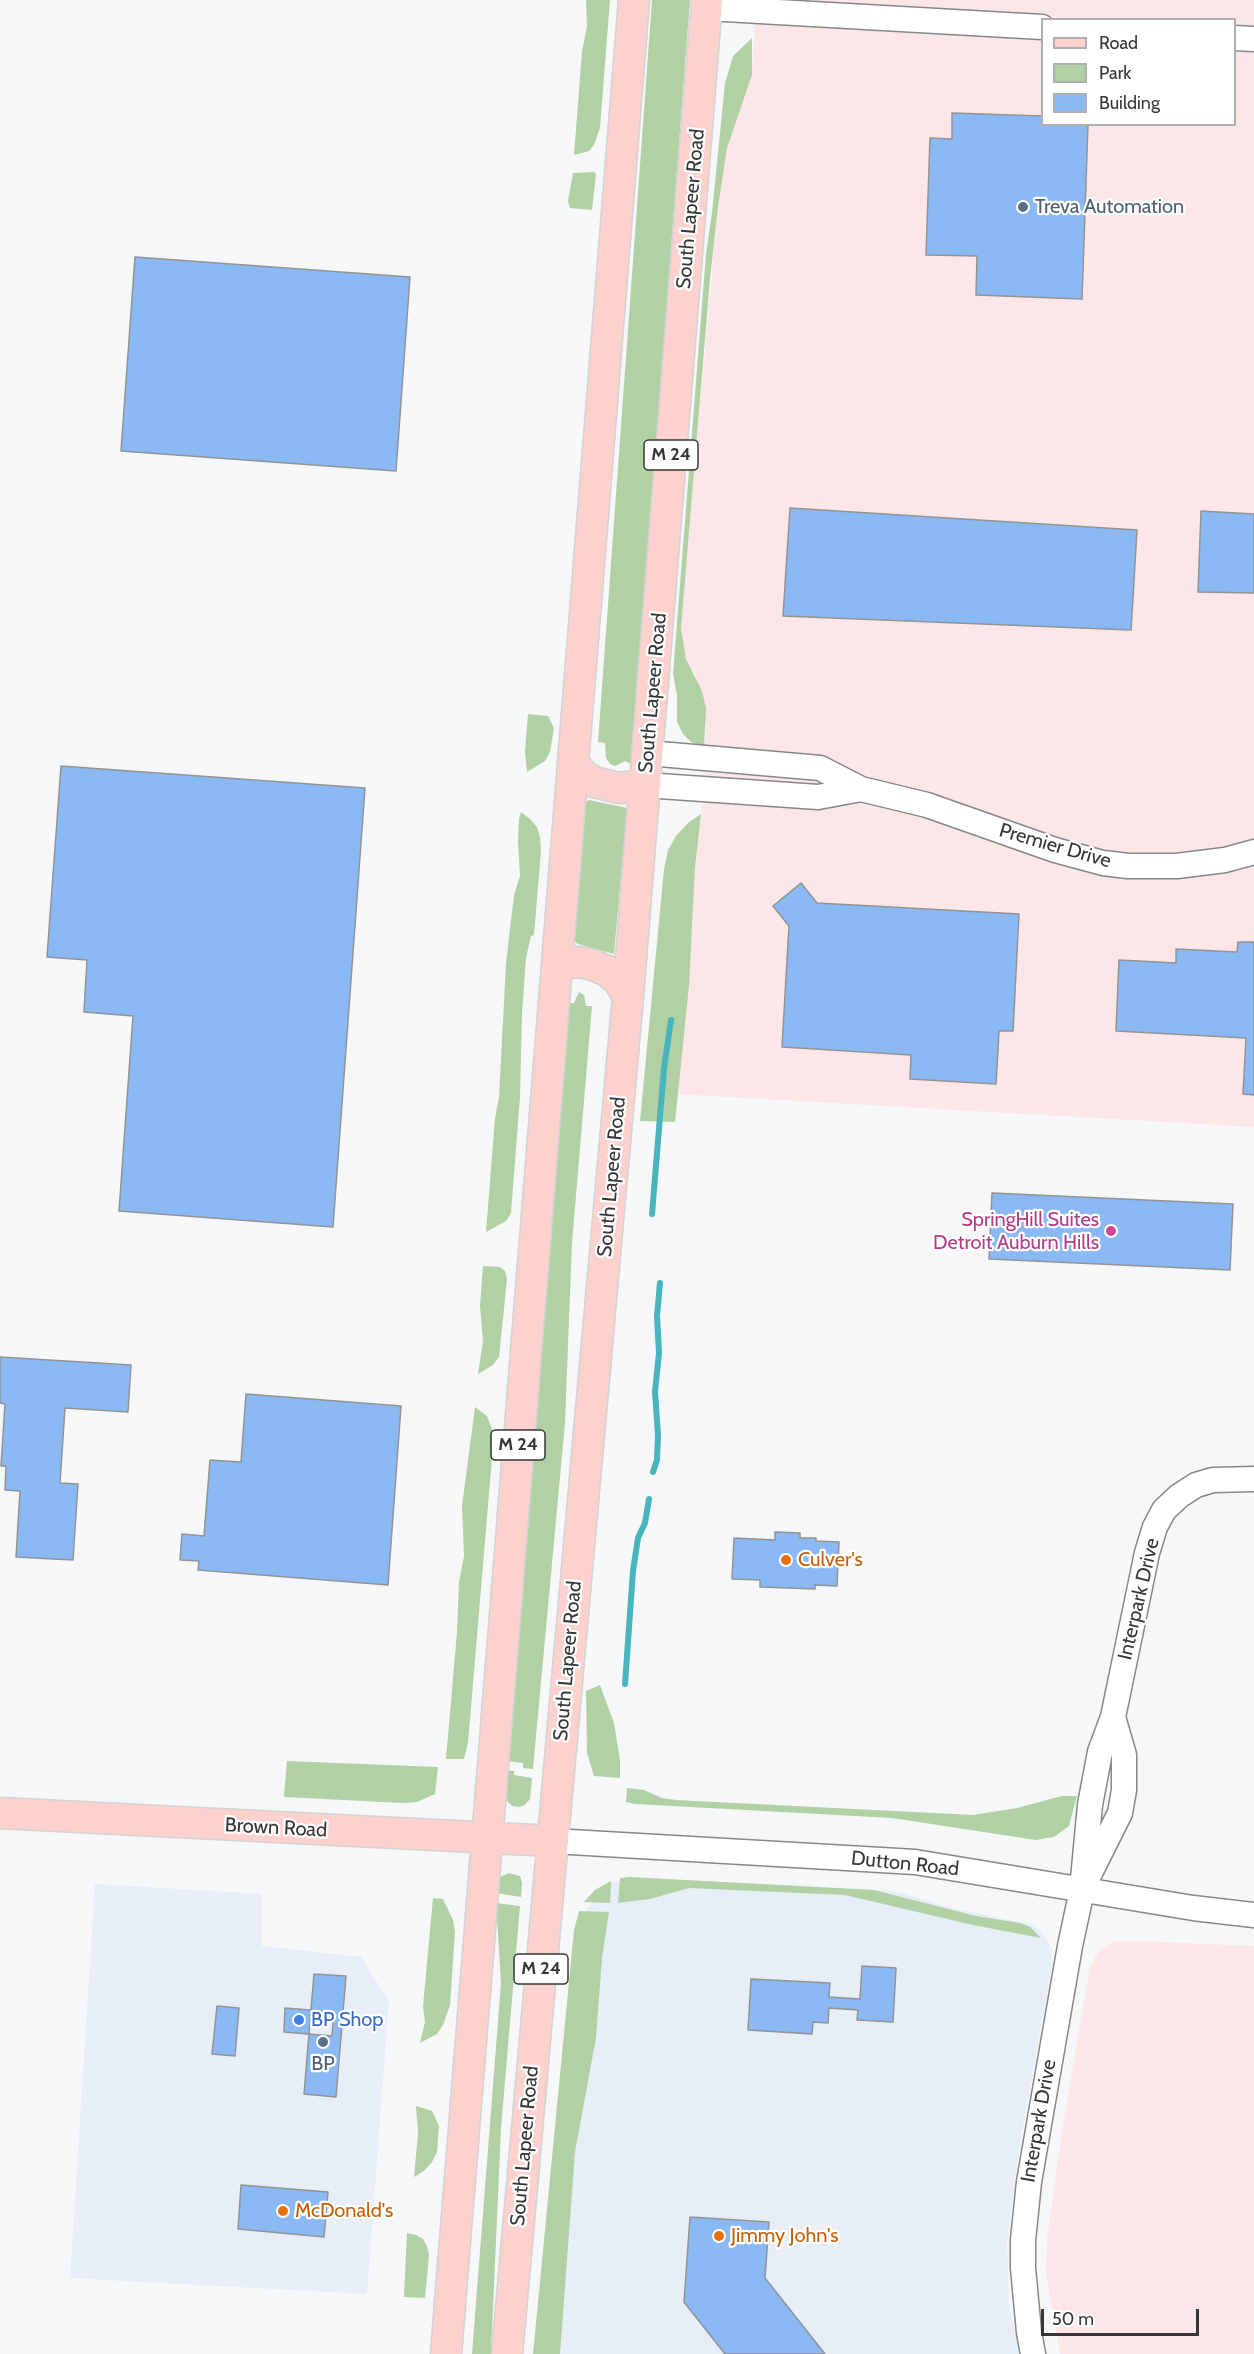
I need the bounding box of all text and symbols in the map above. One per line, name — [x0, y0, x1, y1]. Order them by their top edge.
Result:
legend — [1041, 18, 1236, 126]
text: Road — [1099, 32, 1138, 54]
text: Park — [1099, 62, 1131, 84]
text: Building — [1099, 92, 1160, 114]
street label: South Lapeer Road — [672, 128, 710, 290]
place label: Treva Automation — [1035, 195, 1184, 219]
marker: Treva Automation — [1016, 200, 1030, 214]
road number: M 24 — [644, 440, 698, 470]
street label: South Lapeer Road — [634, 612, 672, 774]
street label: Premier Drive — [996, 819, 1114, 873]
street label: South Lapeer Road — [593, 1096, 631, 1258]
place label: SpringHill Suites Detroit Auburn Hills — [933, 1208, 1099, 1255]
marker: SpringHill Suites Detroit Auburn Hills — [1104, 1224, 1118, 1238]
road number: M 24 — [491, 1430, 545, 1460]
street label: Interpark Drive — [1113, 1536, 1165, 1662]
place label: Culver's — [798, 1548, 863, 1572]
marker: Culver's — [779, 1553, 793, 1567]
street label: South Lapeer Road — [549, 1580, 587, 1742]
street label: Brown Road — [224, 1813, 328, 1843]
street label: Dutton Road — [850, 1846, 960, 1882]
road number: M 24 — [514, 1954, 568, 1984]
place label: BP Shop — [311, 2008, 383, 2032]
marker: BP Shop — [292, 2013, 306, 2027]
marker: BP — [316, 2035, 330, 2049]
place label: BP — [311, 2052, 335, 2076]
street label: Interpark Drive — [1016, 2058, 1062, 2184]
street label: South Lapeer Road — [506, 2065, 544, 2227]
place label: McDonald's — [295, 2199, 393, 2223]
marker: McDonald's — [276, 2204, 290, 2218]
place label: Jimmy John's — [731, 2224, 839, 2248]
marker: Jimmy John's — [712, 2229, 726, 2243]
scale bar — [1044, 2297, 1202, 2335]
text: 50 m — [1052, 2308, 1094, 2330]

